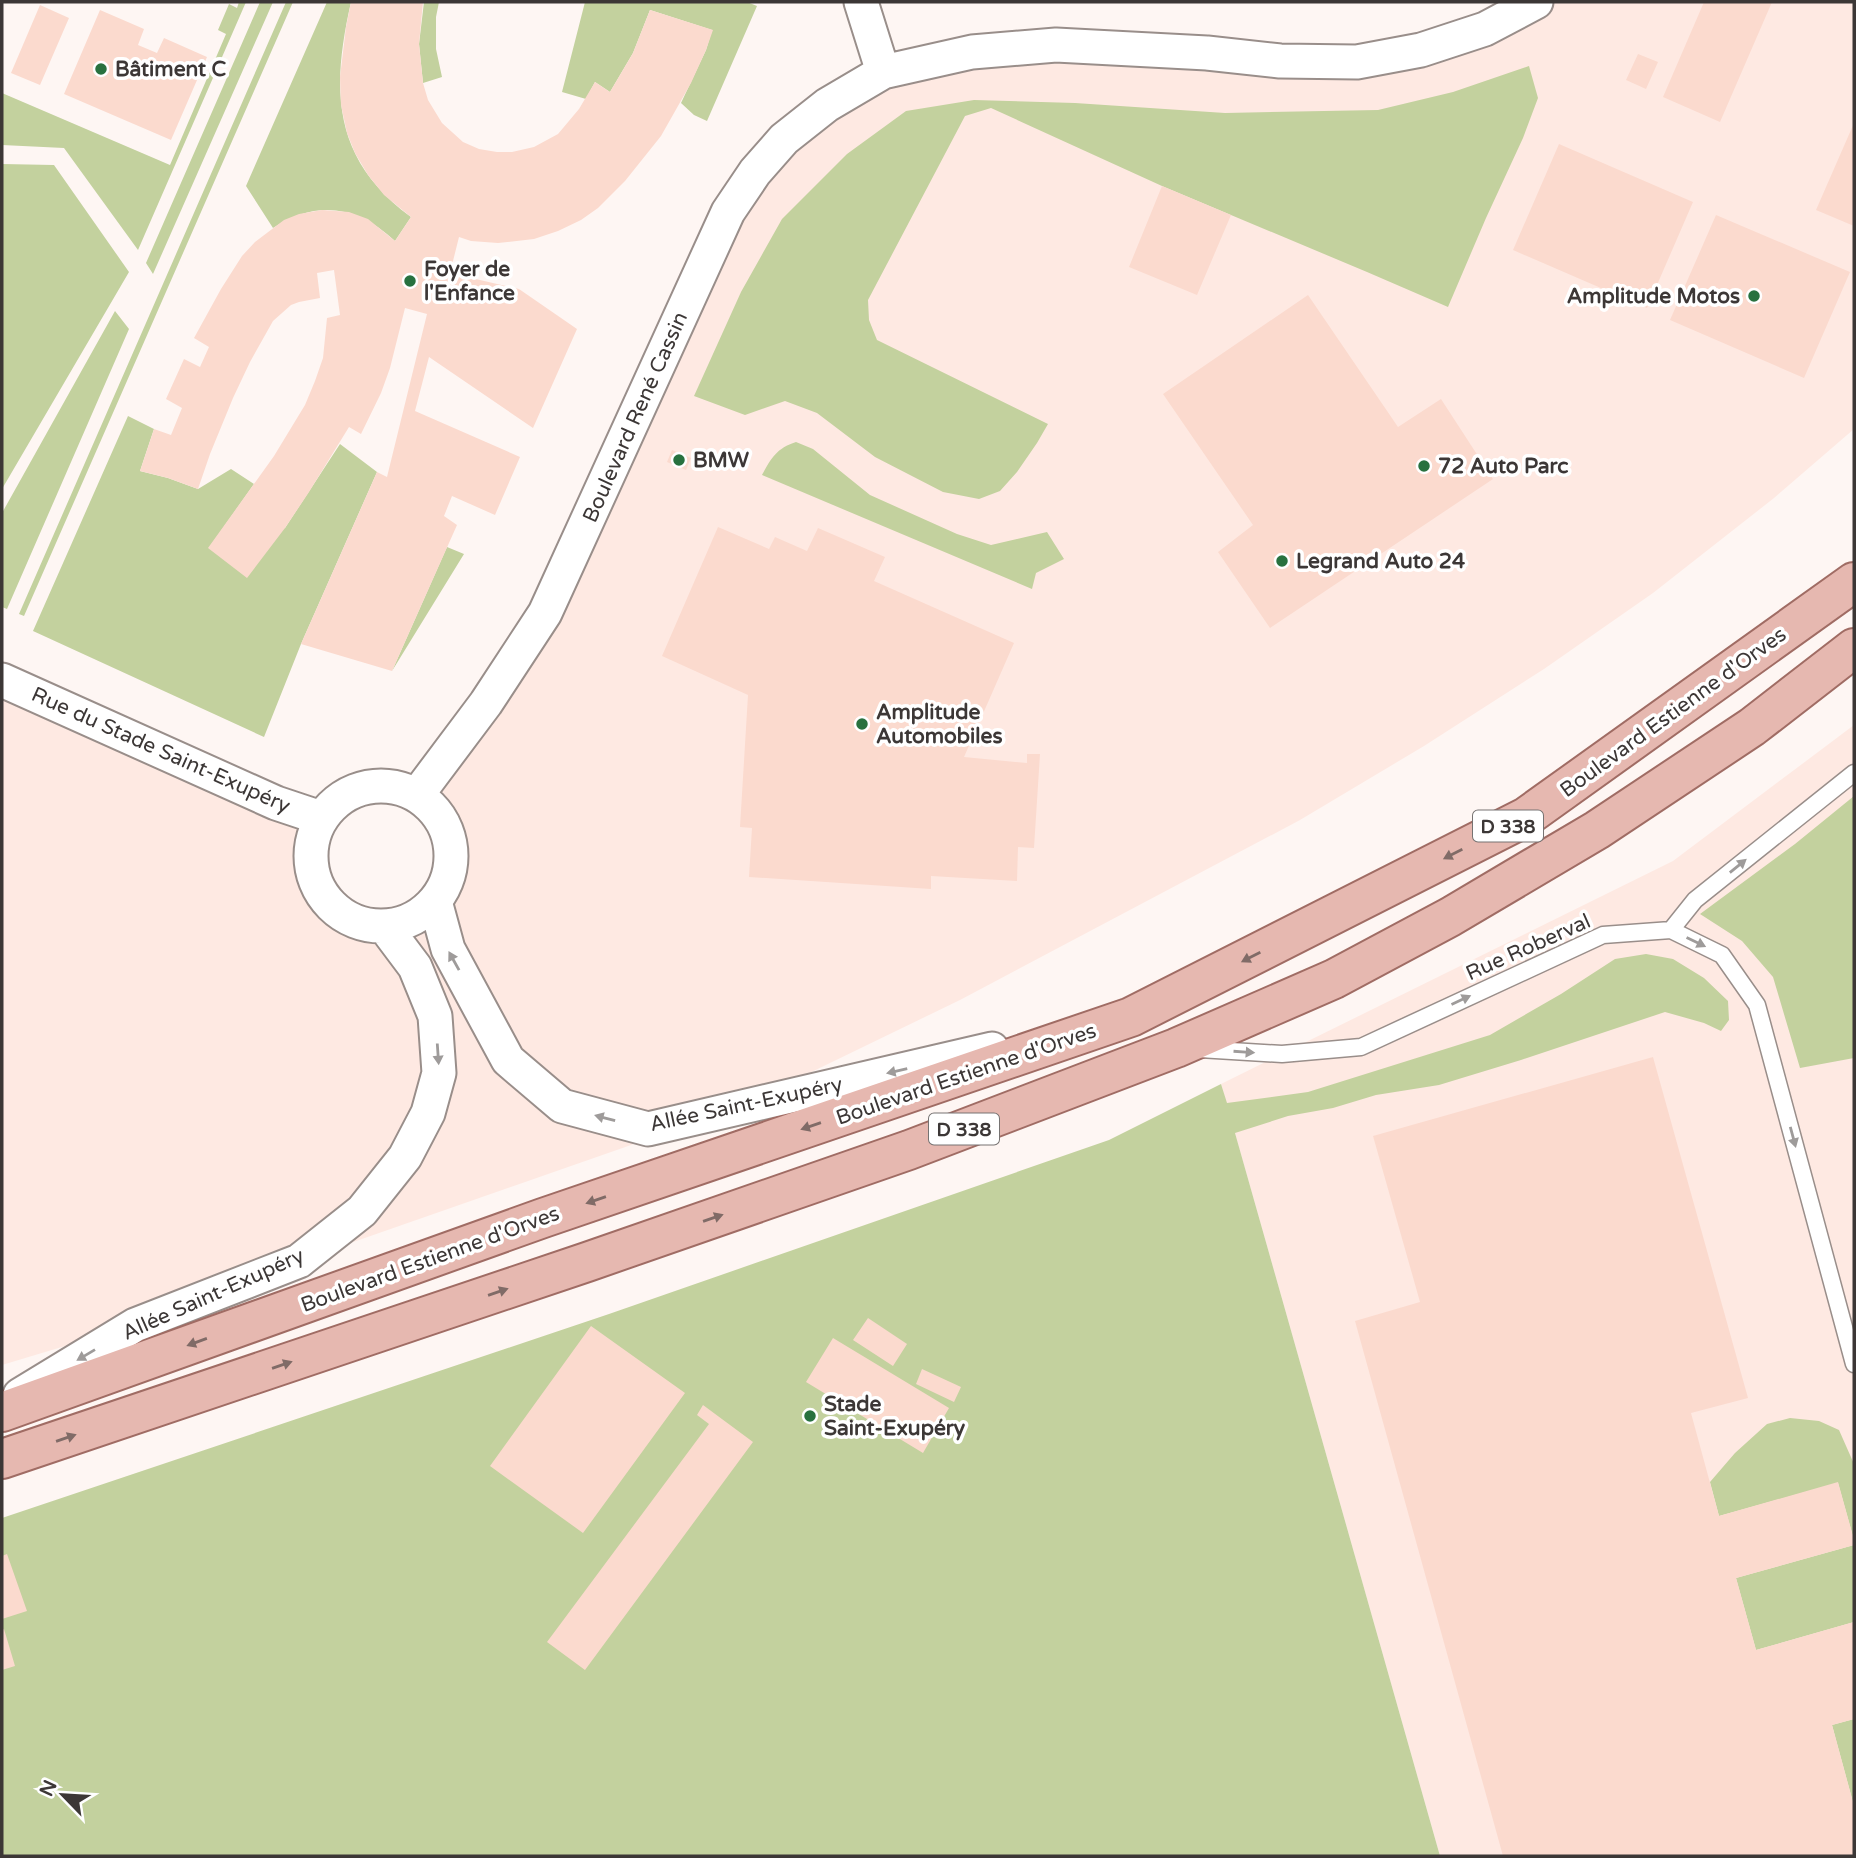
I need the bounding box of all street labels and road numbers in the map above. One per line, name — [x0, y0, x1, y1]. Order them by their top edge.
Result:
street label: Boulevard René Cassin — [578, 308, 693, 526]
street label: Boulevard Estienne d'Orves — [1555, 622, 1791, 803]
street label: Rue du Stade Saint-Exupéry — [28, 682, 294, 819]
road number: D 338 — [1473, 810, 1543, 842]
street label: Rue Roberval — [1462, 909, 1595, 986]
street label: Boulevard Estienne d'Orves — [833, 1018, 1099, 1131]
street label: Allée Saint-Exupéry — [647, 1072, 845, 1137]
road number: D 338 — [929, 1114, 999, 1144]
street label: Boulevard Estienne d'Orves — [297, 1201, 563, 1318]
street label: Allée Saint-Exupéry — [118, 1243, 308, 1346]

